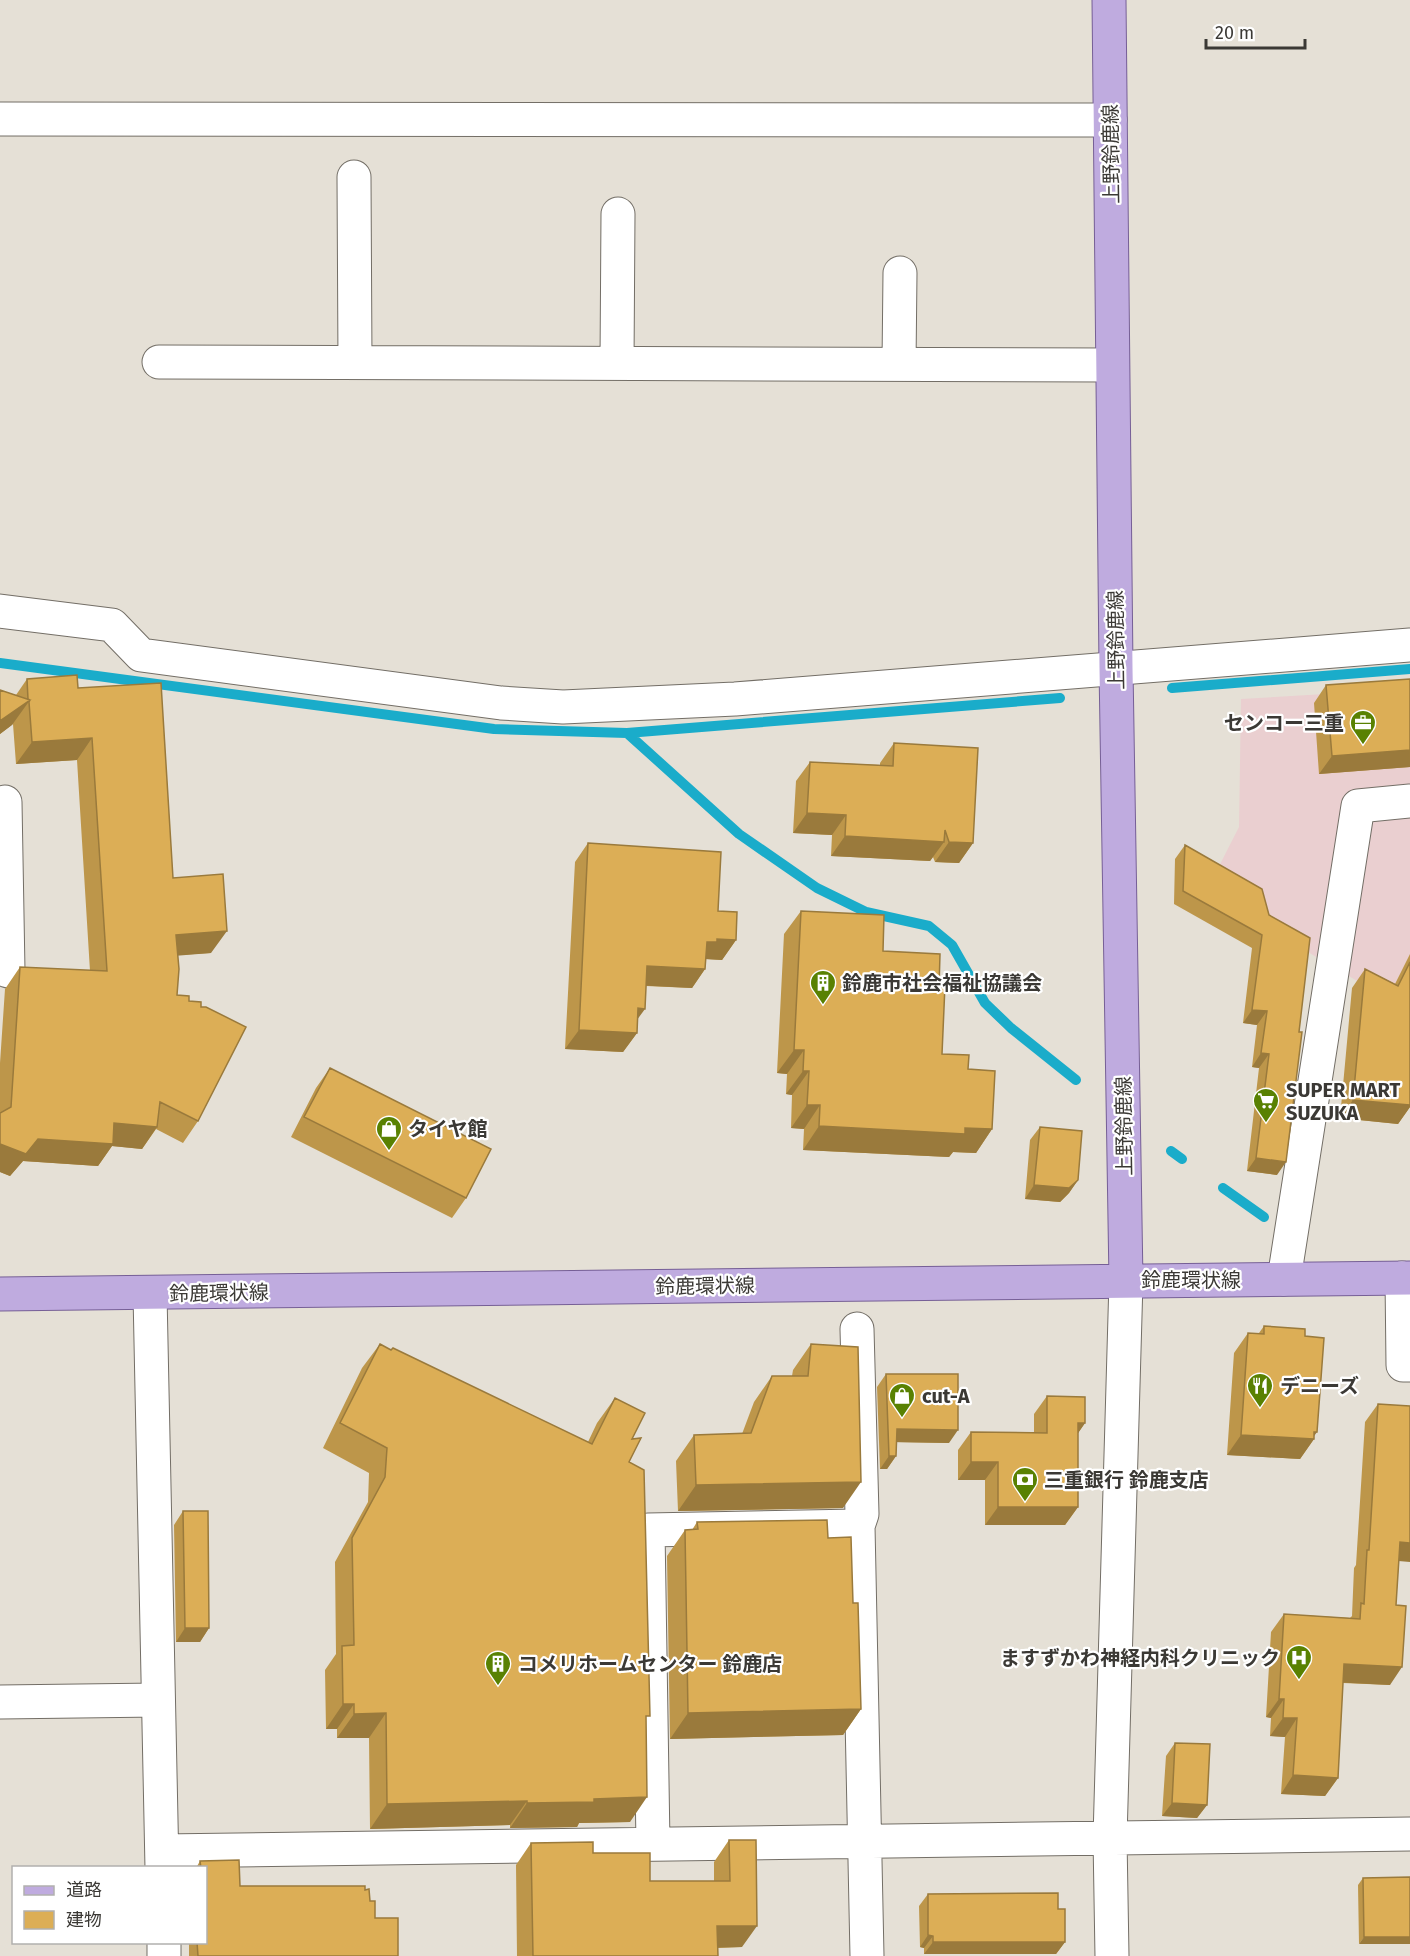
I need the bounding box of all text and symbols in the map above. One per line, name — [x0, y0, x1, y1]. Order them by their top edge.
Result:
scale bar — [1206, 12, 1305, 50]
text: 20 m — [1215, 22, 1254, 44]
street label: 上野鈴鹿線 — [1098, 104, 1124, 204]
street label: 上野鈴鹿線 — [1103, 590, 1129, 690]
office icon: センコー三重 — [1348, 708, 1378, 746]
place label: センコー三重 — [1224, 711, 1344, 735]
building icon: 鈴鹿市社会福祉協議会 — [808, 968, 838, 1006]
place label: 鈴鹿市社会福祉協議会 — [842, 971, 1042, 995]
street label: 上野鈴鹿線 — [1111, 1076, 1137, 1176]
place label: SUPER MART SUZUKA — [1286, 1078, 1401, 1125]
supermarket icon: SUPER MART SUZUKA — [1251, 1086, 1281, 1124]
shop icon: タイヤ館 — [374, 1114, 404, 1152]
place label: タイヤ館 — [408, 1117, 487, 1141]
street label: 鈴鹿環状線 — [1141, 1268, 1241, 1292]
street label: 鈴鹿環状線 — [655, 1273, 755, 1299]
street label: 鈴鹿環状線 — [169, 1280, 269, 1306]
restaurant icon: デニーズ — [1245, 1371, 1275, 1409]
place label: デニーズ — [1280, 1374, 1359, 1398]
shop icon: cut-A — [887, 1381, 917, 1419]
place label: cut-A — [922, 1384, 971, 1408]
bank icon: 三重銀行 鈴鹿支店 — [1010, 1465, 1040, 1503]
place label: 三重銀行 鈴鹿支店 — [1044, 1468, 1209, 1492]
hospital icon: ますずかわ神経内科クリニック — [1284, 1643, 1314, 1681]
place label: ますずかわ神経内科クリニック — [1000, 1646, 1280, 1670]
building icon: コメリホームセンター 鈴鹿店 — [483, 1649, 513, 1687]
place label: コメリホームセンター 鈴鹿店 — [518, 1652, 782, 1676]
legend — [12, 1866, 207, 1944]
text: 道路 — [66, 1879, 102, 1901]
text: 建物 — [66, 1909, 102, 1931]

